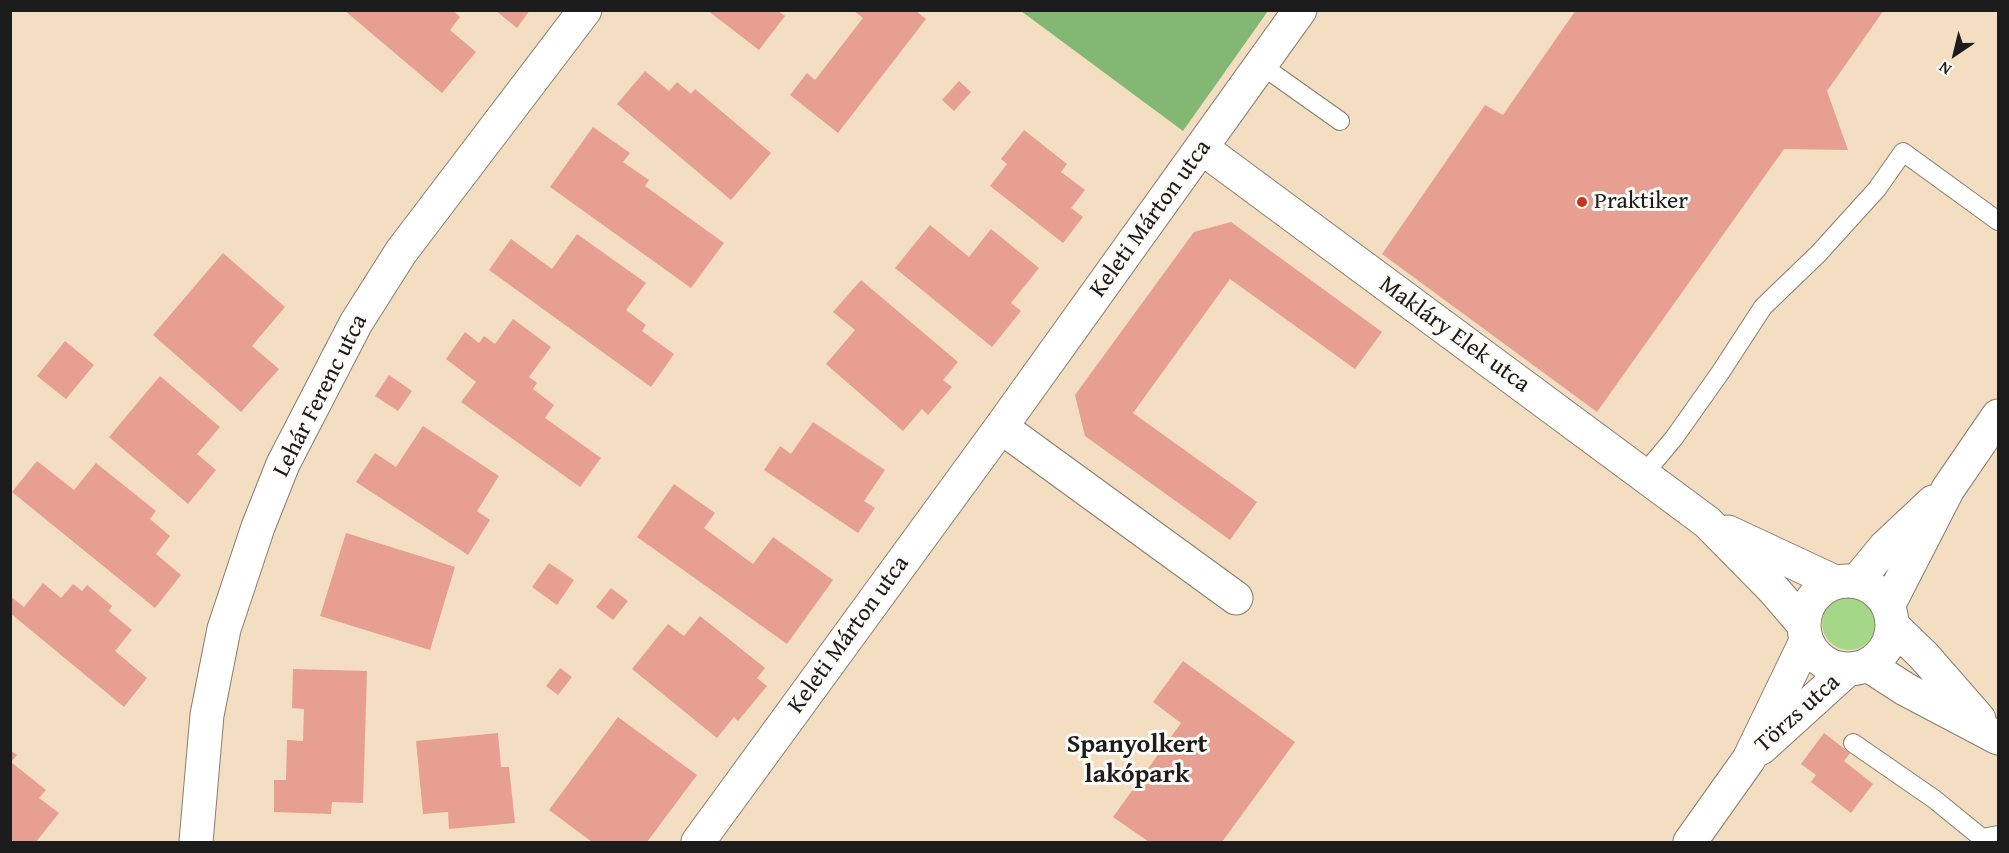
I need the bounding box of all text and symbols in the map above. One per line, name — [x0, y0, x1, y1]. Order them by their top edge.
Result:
north arrow — [1925, 24, 1985, 84]
text: N — [1933, 56, 1956, 82]
street label: Keleti Márton utca — [1084, 135, 1218, 303]
place label: Praktiker — [1594, 188, 1688, 216]
marker: Praktiker — [1575, 195, 1589, 209]
street label: Makláry Elek utca — [1373, 271, 1535, 399]
street label: Lehár Ferenc utca — [268, 310, 374, 482]
street label: Keleti Márton utca — [782, 551, 916, 719]
street label: Törzs utca — [1750, 668, 1846, 760]
district label: Spanyolkert lakópark — [1067, 729, 1207, 790]

